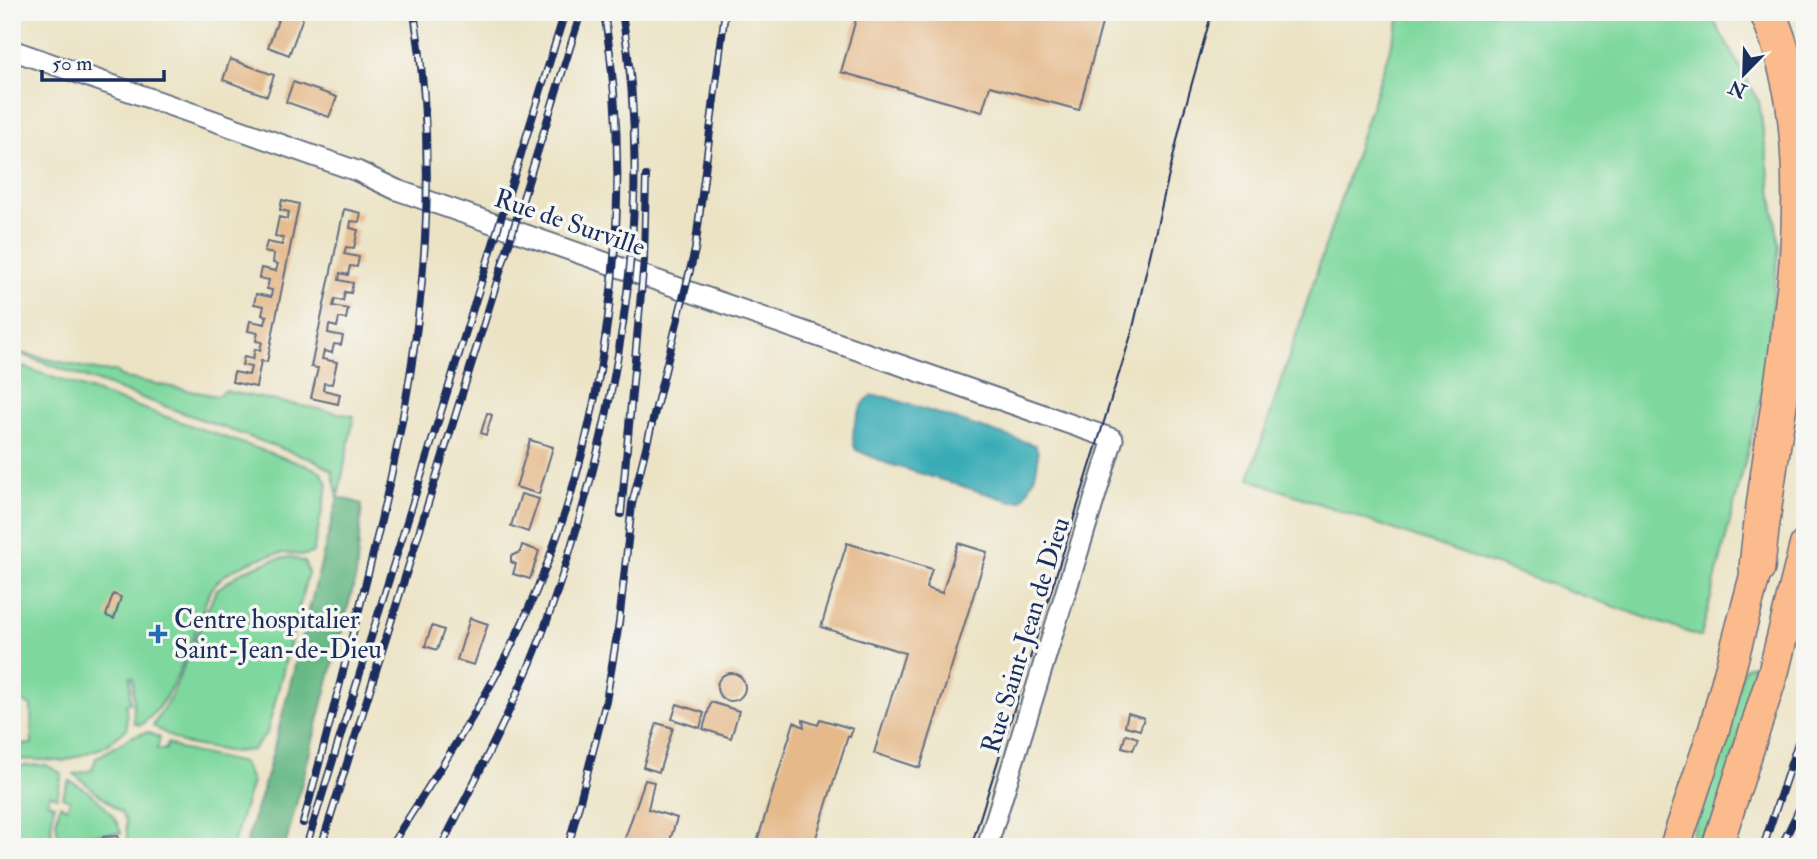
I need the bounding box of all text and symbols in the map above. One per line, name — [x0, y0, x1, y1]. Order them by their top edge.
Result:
scale bar — [42, 38, 164, 82]
north arrow — [1708, 38, 1778, 108]
text: 50 m — [52, 50, 93, 77]
text: N — [1724, 74, 1751, 103]
street label: Rue de Surville — [490, 182, 649, 264]
street label: Rue Saint-Jean de Dieu — [975, 514, 1077, 757]
place label: Centre hospitalier Saint-Jean-de-Dieu — [174, 604, 382, 666]
marker: Centre hospitalier Saint-Jean-de-Dieu — [148, 624, 168, 644]

